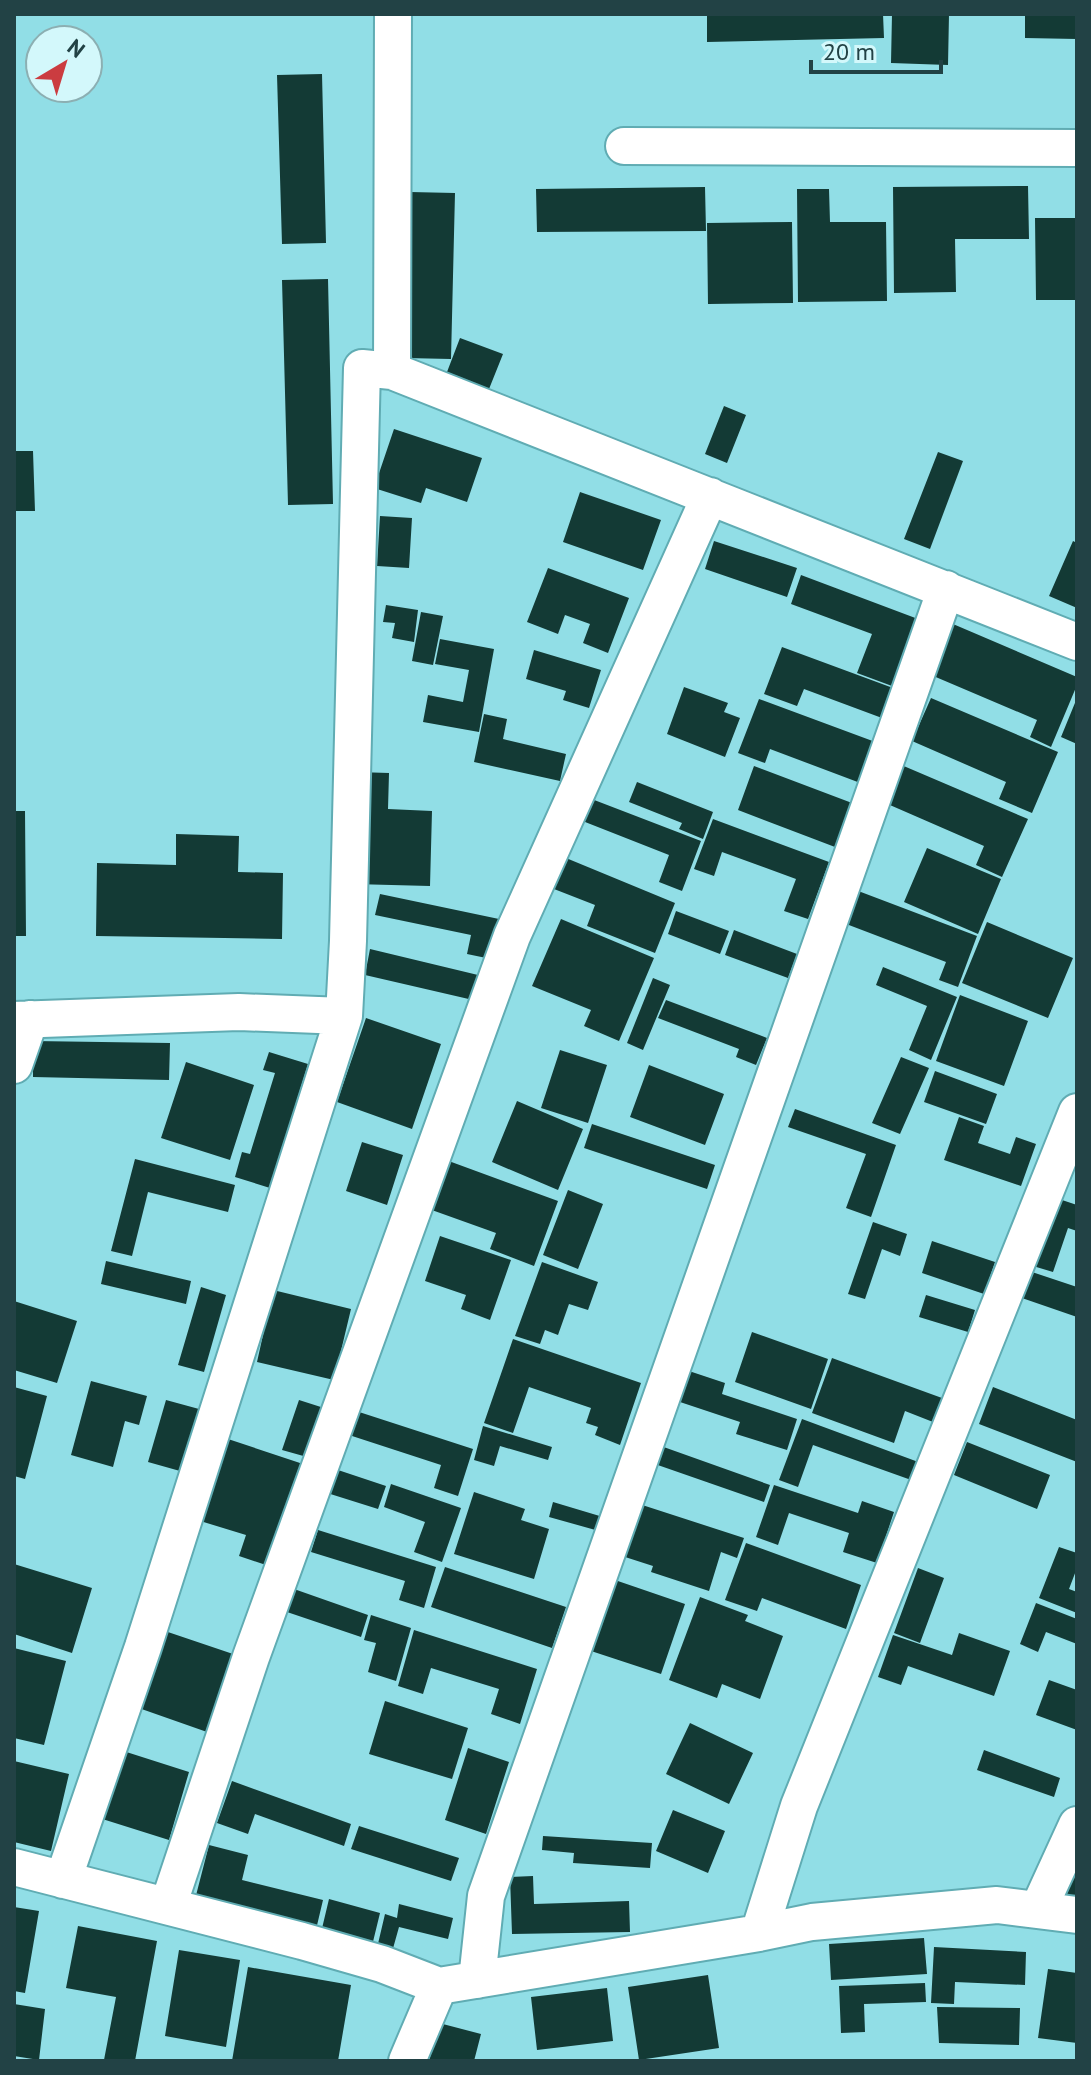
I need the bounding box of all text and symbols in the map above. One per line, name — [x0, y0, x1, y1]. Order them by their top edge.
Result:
north arrow — [24, 24, 104, 104]
scale bar — [811, 24, 941, 74]
text: N — [62, 33, 91, 64]
text: 20 m — [823, 36, 875, 67]

